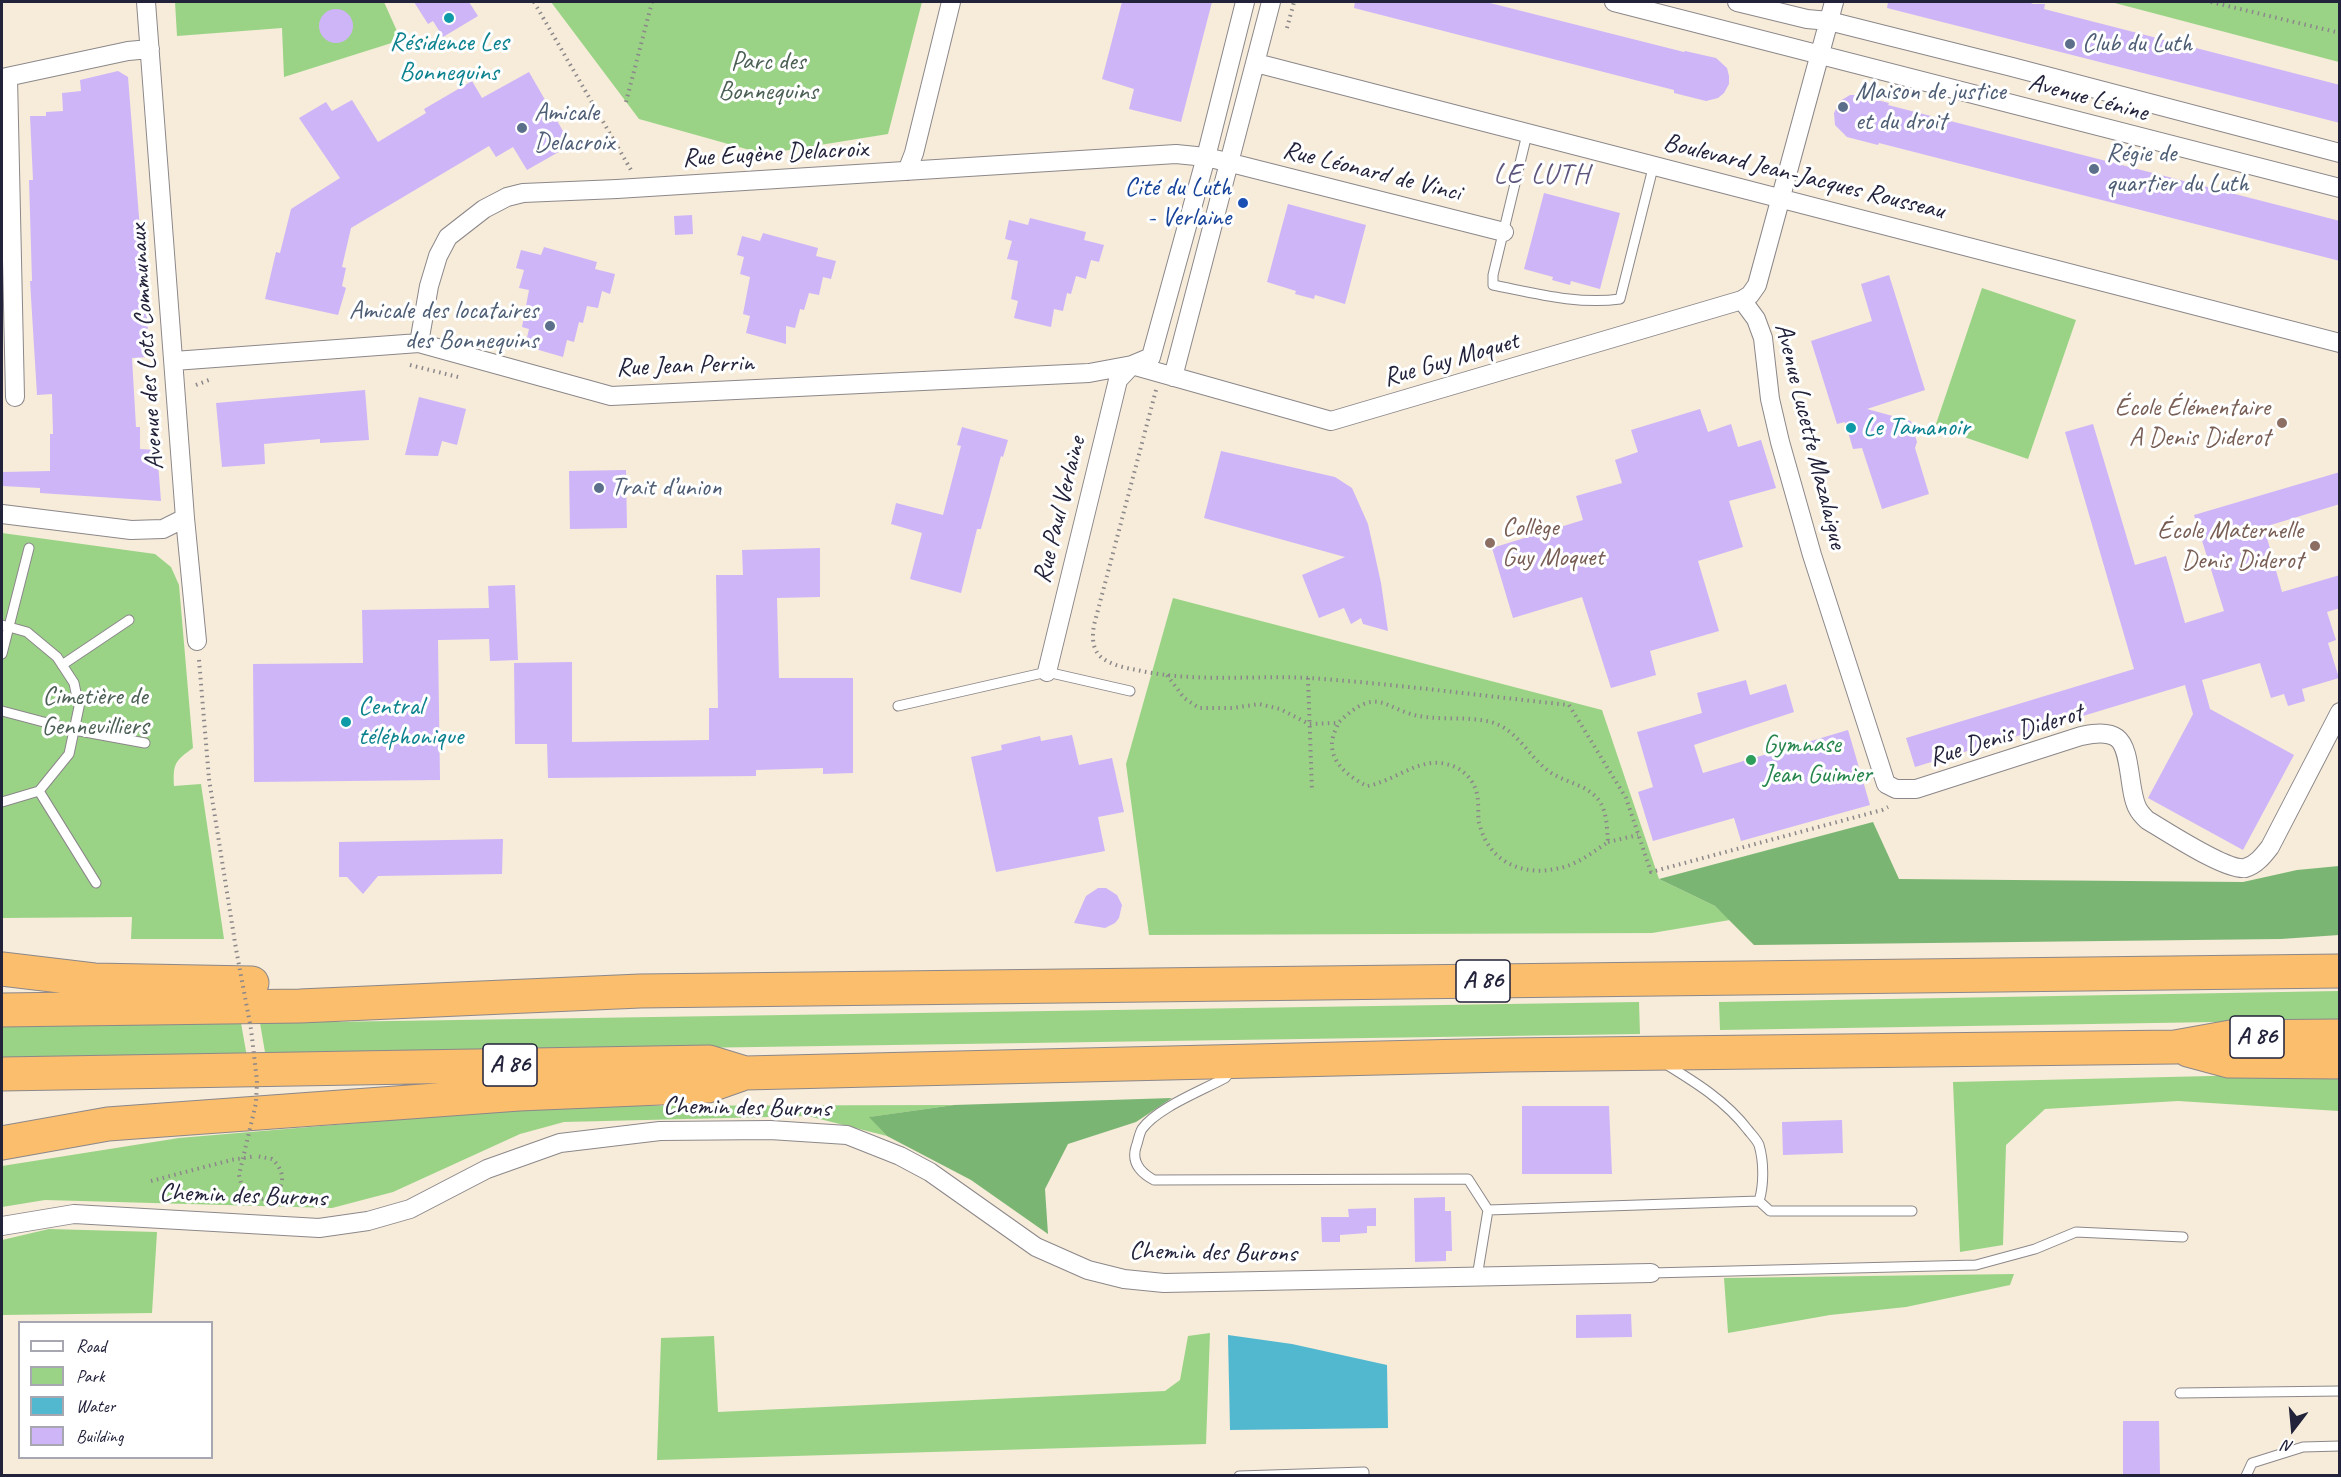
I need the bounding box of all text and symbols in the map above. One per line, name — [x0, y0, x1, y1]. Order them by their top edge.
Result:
marker: Résidence Les Bonnequins — [442, 11, 456, 25]
place label: Résidence Les Bonnequins — [390, 27, 508, 88]
place label: Club du Luth — [2082, 28, 2192, 60]
marker: Club du Luth — [2063, 37, 2077, 51]
park label: Parc des Bonnequins — [718, 46, 818, 107]
street label: Avenue Lénine — [2025, 67, 2151, 129]
place label: Maison de justice et du droit — [1855, 76, 2006, 138]
place label: Amicale Delacroix — [534, 97, 614, 158]
marker: Maison de justice et du droit — [1836, 100, 1850, 114]
marker: Amicale Delacroix — [515, 121, 529, 135]
street label: Boulevard Jean-Jacques Rousseau — [1660, 127, 1948, 227]
street label: Rue Eugène Delacroix — [682, 134, 868, 174]
street label: Rue Léonard de Vinci — [1280, 135, 1464, 209]
place label: Régie de quartier du Luth — [2106, 138, 2248, 200]
district label: LE LUTH — [1493, 159, 1591, 193]
marker: Régie de quartier du Luth — [2087, 162, 2101, 176]
place label: Cité du Luth - Verlaine — [1125, 172, 1231, 234]
marker: Cité du Luth - Verlaine — [1236, 196, 1250, 210]
street label: Avenue des Lots Communaux — [123, 223, 171, 471]
place label: Amicale des locataires des Bonnequins — [349, 295, 538, 356]
marker: Amicale des locataires des Bonnequins — [543, 319, 557, 333]
street label: Avenue Lucette Mazalaigue — [1767, 320, 1853, 552]
street label: Rue Guy Moquet — [1380, 326, 1522, 394]
street label: Rue Jean Perrin — [616, 348, 754, 384]
place label: École Élémentaire A Denis Diderot — [2115, 392, 2270, 454]
place label: Le Tamanoir — [1863, 412, 1970, 444]
marker: École Élémentaire A Denis Diderot — [2275, 416, 2289, 430]
marker: Le Tamanoir — [1844, 421, 1858, 435]
street label: Rue Paul Verlaine — [1027, 434, 1093, 586]
place label: Trait d’union — [611, 472, 721, 504]
marker: Trait d’union — [592, 481, 606, 495]
place label: Collège Guy Moquet — [1502, 512, 1604, 574]
place label: École Maternelle Denis Diderot — [2157, 515, 2303, 576]
marker: Collège Guy Moquet — [1483, 536, 1497, 550]
marker: École Maternelle Denis Diderot — [2308, 539, 2322, 553]
park label: Cimetière de Gennevilliers — [42, 681, 148, 742]
place label: Central téléphonique — [358, 691, 463, 752]
street label: Rue Denis Diderot — [1925, 698, 2087, 774]
marker: Central téléphonique — [339, 715, 353, 729]
place label: Gymnase Jean Guimier — [1763, 729, 1872, 790]
marker: Gymnase Jean Guimier — [1744, 753, 1758, 767]
road number: A 86 — [1456, 960, 1510, 1002]
road number: A 86 — [2230, 1016, 2284, 1058]
road number: A 86 — [483, 1044, 537, 1086]
street label: Chemin des Burons — [663, 1091, 831, 1125]
street label: Chemin des Burons — [159, 1177, 327, 1215]
street label: Chemin des Burons — [1129, 1236, 1297, 1270]
legend — [18, 1321, 213, 1459]
text: Road — [76, 1335, 106, 1357]
text: Park — [76, 1365, 105, 1387]
text: Water — [76, 1395, 115, 1417]
north arrow — [2263, 1399, 2323, 1459]
text: Building — [76, 1425, 123, 1447]
text: N — [2281, 1435, 2296, 1457]

